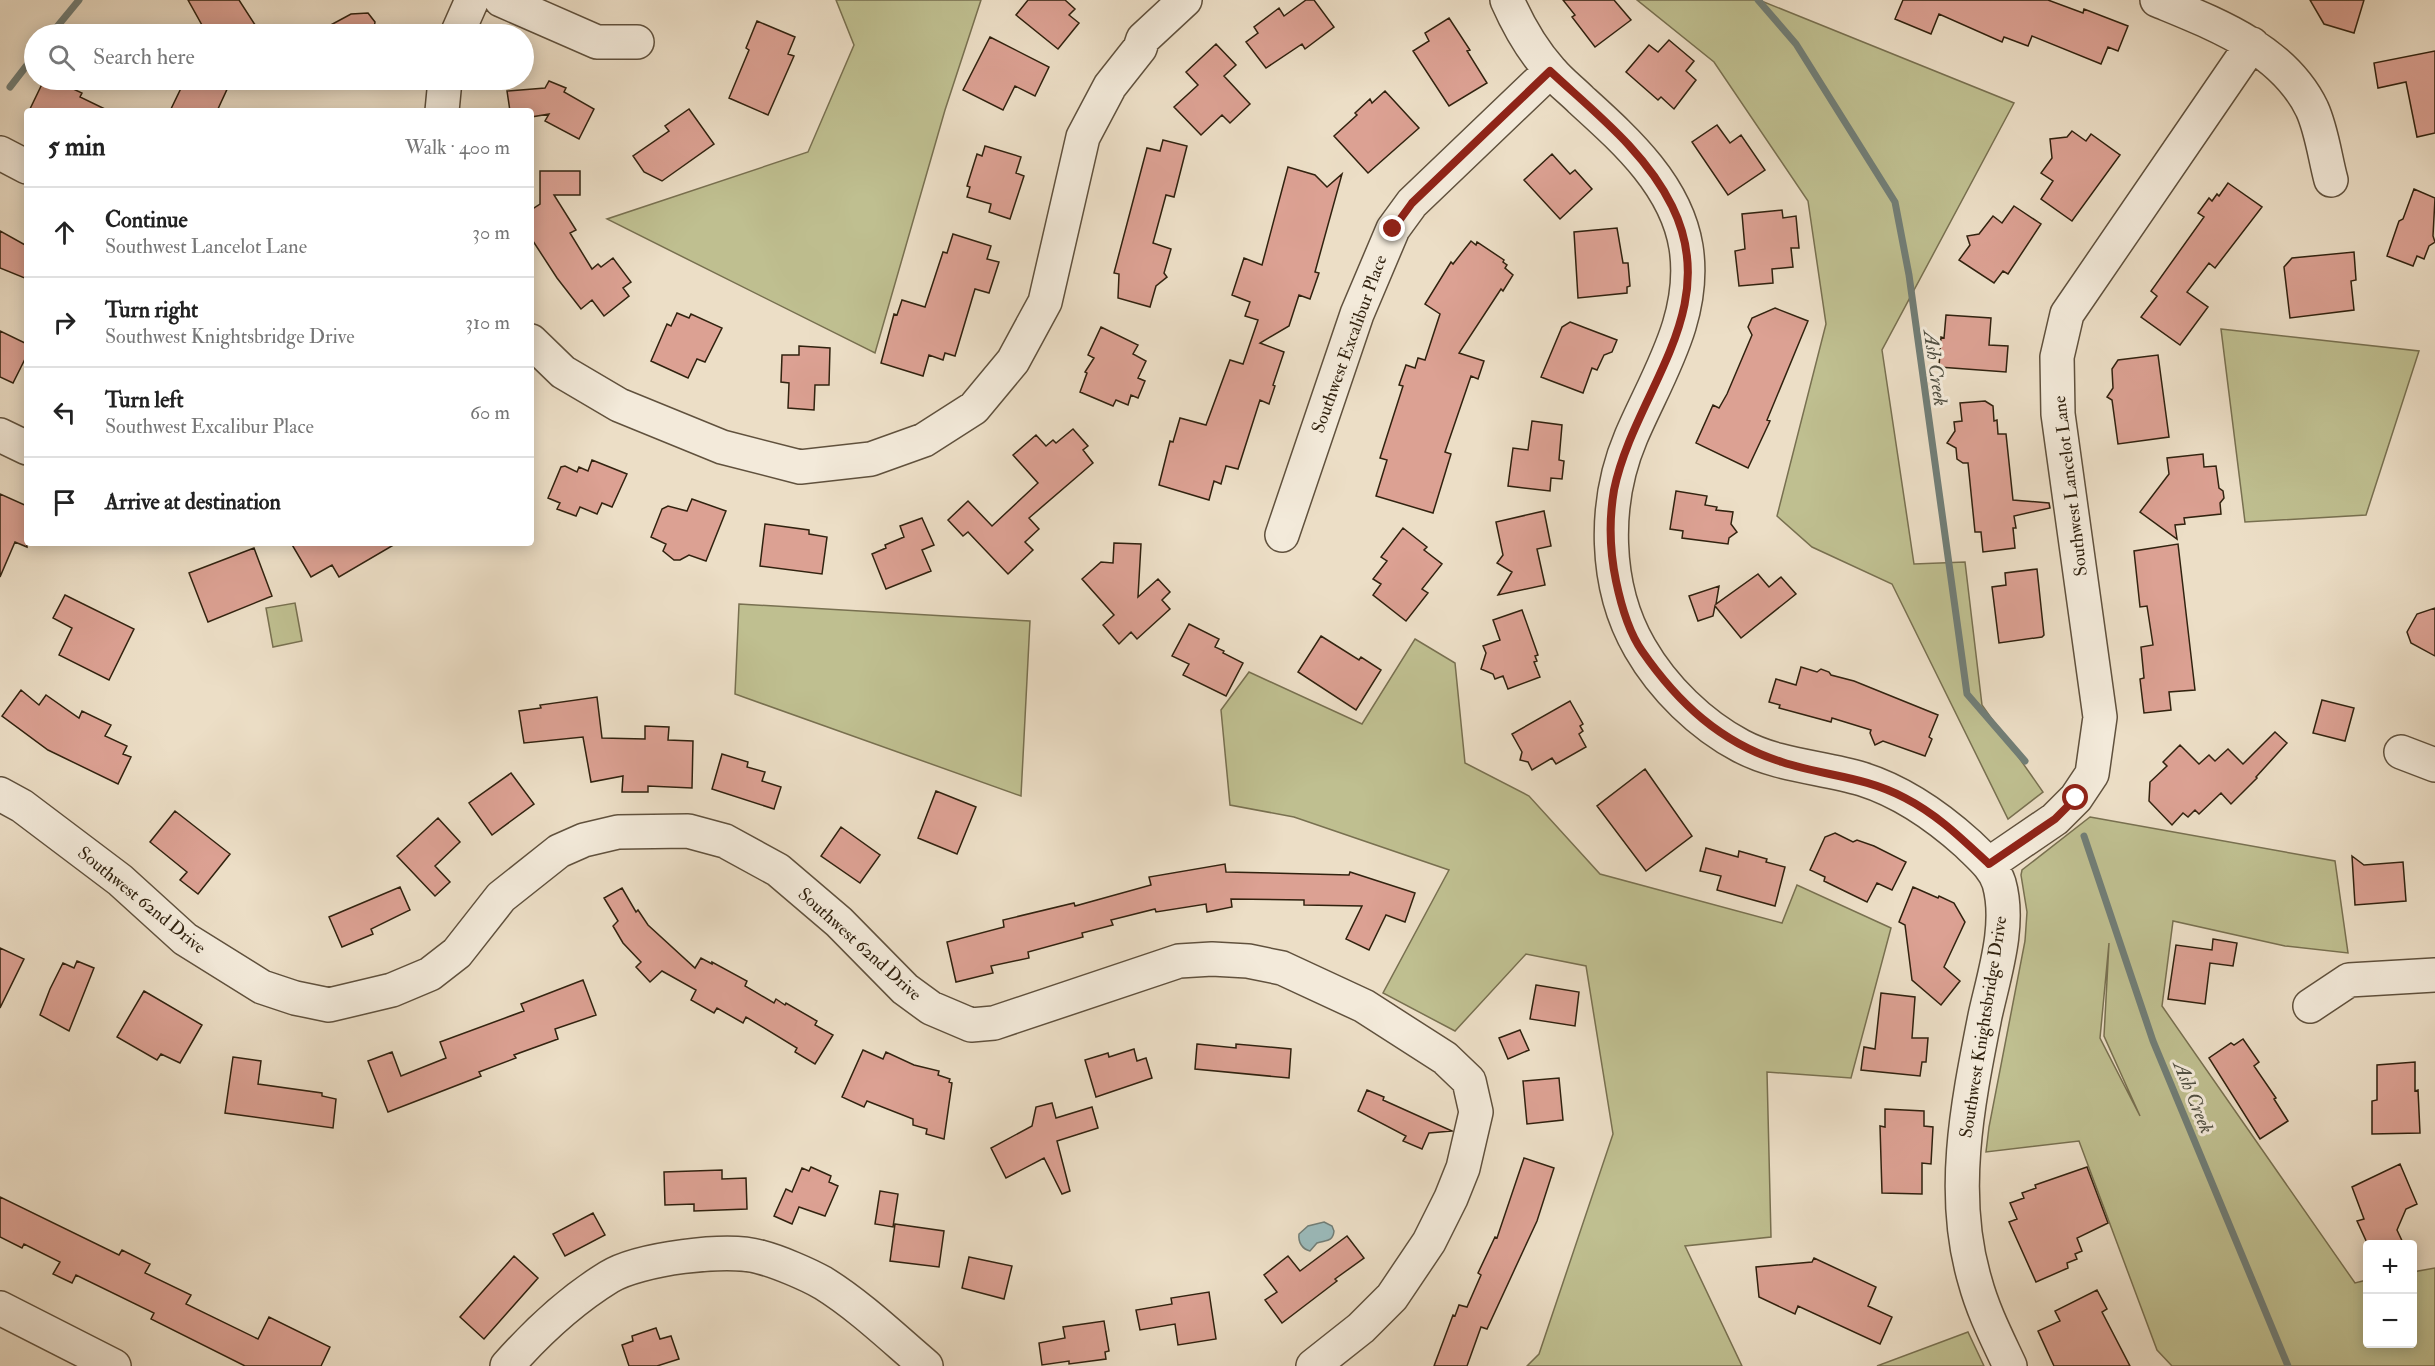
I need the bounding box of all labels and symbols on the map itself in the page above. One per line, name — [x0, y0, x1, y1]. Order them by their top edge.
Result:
route end — [1379, 215, 1405, 241]
street label: Southwest Excalibur Place — [1307, 251, 1393, 436]
water label: Ash Creek — [1918, 327, 1953, 408]
street label: Southwest Lancelot Lane — [2048, 394, 2093, 578]
route start — [2062, 784, 2088, 810]
street label: Southwest 62nd Drive — [73, 842, 211, 960]
street label: Southwest 62nd Drive — [793, 883, 927, 1006]
street label: Southwest Knightsbridge Drive — [1955, 914, 2012, 1140]
water label: Ash Creek — [2167, 1055, 2219, 1137]

